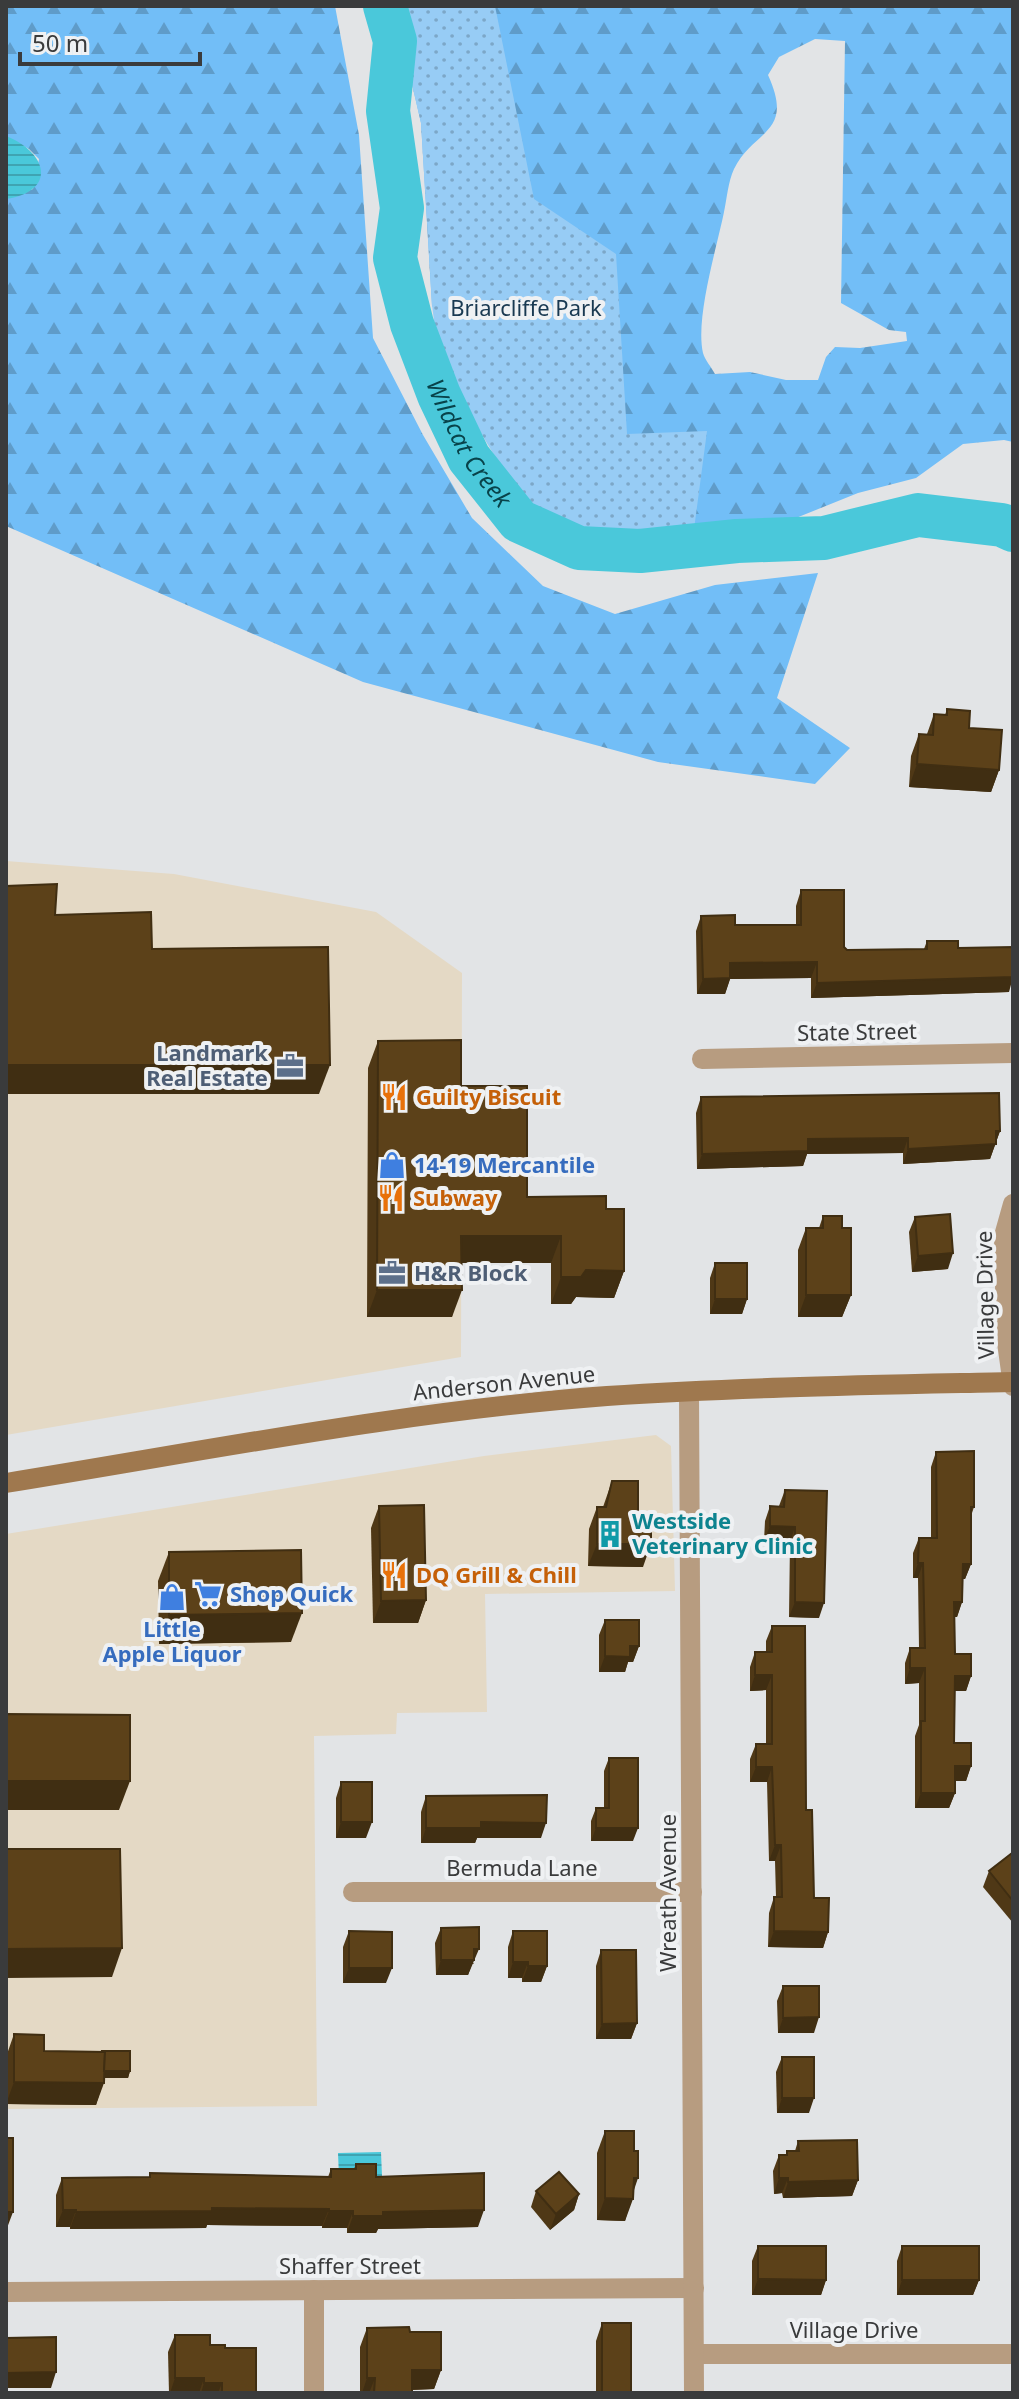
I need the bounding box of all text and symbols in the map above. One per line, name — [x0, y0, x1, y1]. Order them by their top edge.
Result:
scale bar — [20, 16, 200, 66]
text: 50 m — [32, 26, 88, 59]
park label: Briarcliffe Park — [450, 292, 602, 322]
water label: Wildcat Creek — [419, 374, 521, 515]
street label: State Street — [797, 1015, 917, 1047]
place label: Landmark Real Estate — [146, 1037, 268, 1092]
office icon: Landmark Real Estate — [275, 1051, 305, 1081]
place label: Guilty Biscuit — [416, 1081, 561, 1111]
restaurant icon: Guilty Biscuit — [379, 1082, 409, 1112]
place label: 14-19 Mercantile — [414, 1149, 595, 1179]
shop icon: 14-19 Mercantile — [377, 1150, 407, 1180]
place label: Subway — [413, 1182, 498, 1212]
restaurant icon: Subway — [376, 1183, 406, 1213]
street label: Village Drive — [968, 1230, 1000, 1360]
place label: H&R Block — [414, 1257, 528, 1287]
office icon: H&R Block — [377, 1258, 407, 1288]
street label: Anderson Avenue — [411, 1358, 597, 1406]
place label: Westside Veterinary Clinic — [632, 1505, 813, 1560]
building icon: Westside Veterinary Clinic — [595, 1519, 625, 1549]
place label: DQ Grill & Chill — [416, 1559, 577, 1589]
restaurant icon: DQ Grill & Chill — [379, 1560, 409, 1590]
place label: Shop Quick — [230, 1578, 353, 1608]
supermarket icon: Shop Quick — [193, 1579, 223, 1609]
shop icon: Little Apple Liquor — [157, 1582, 187, 1612]
place label: Little Apple Liquor — [102, 1613, 242, 1668]
street label: Wreath Avenue — [652, 1814, 682, 1972]
street label: Bermuda Lane — [446, 1852, 598, 1882]
street label: Shaffer Street — [279, 2250, 421, 2280]
street label: Village Drive — [790, 2314, 918, 2344]

